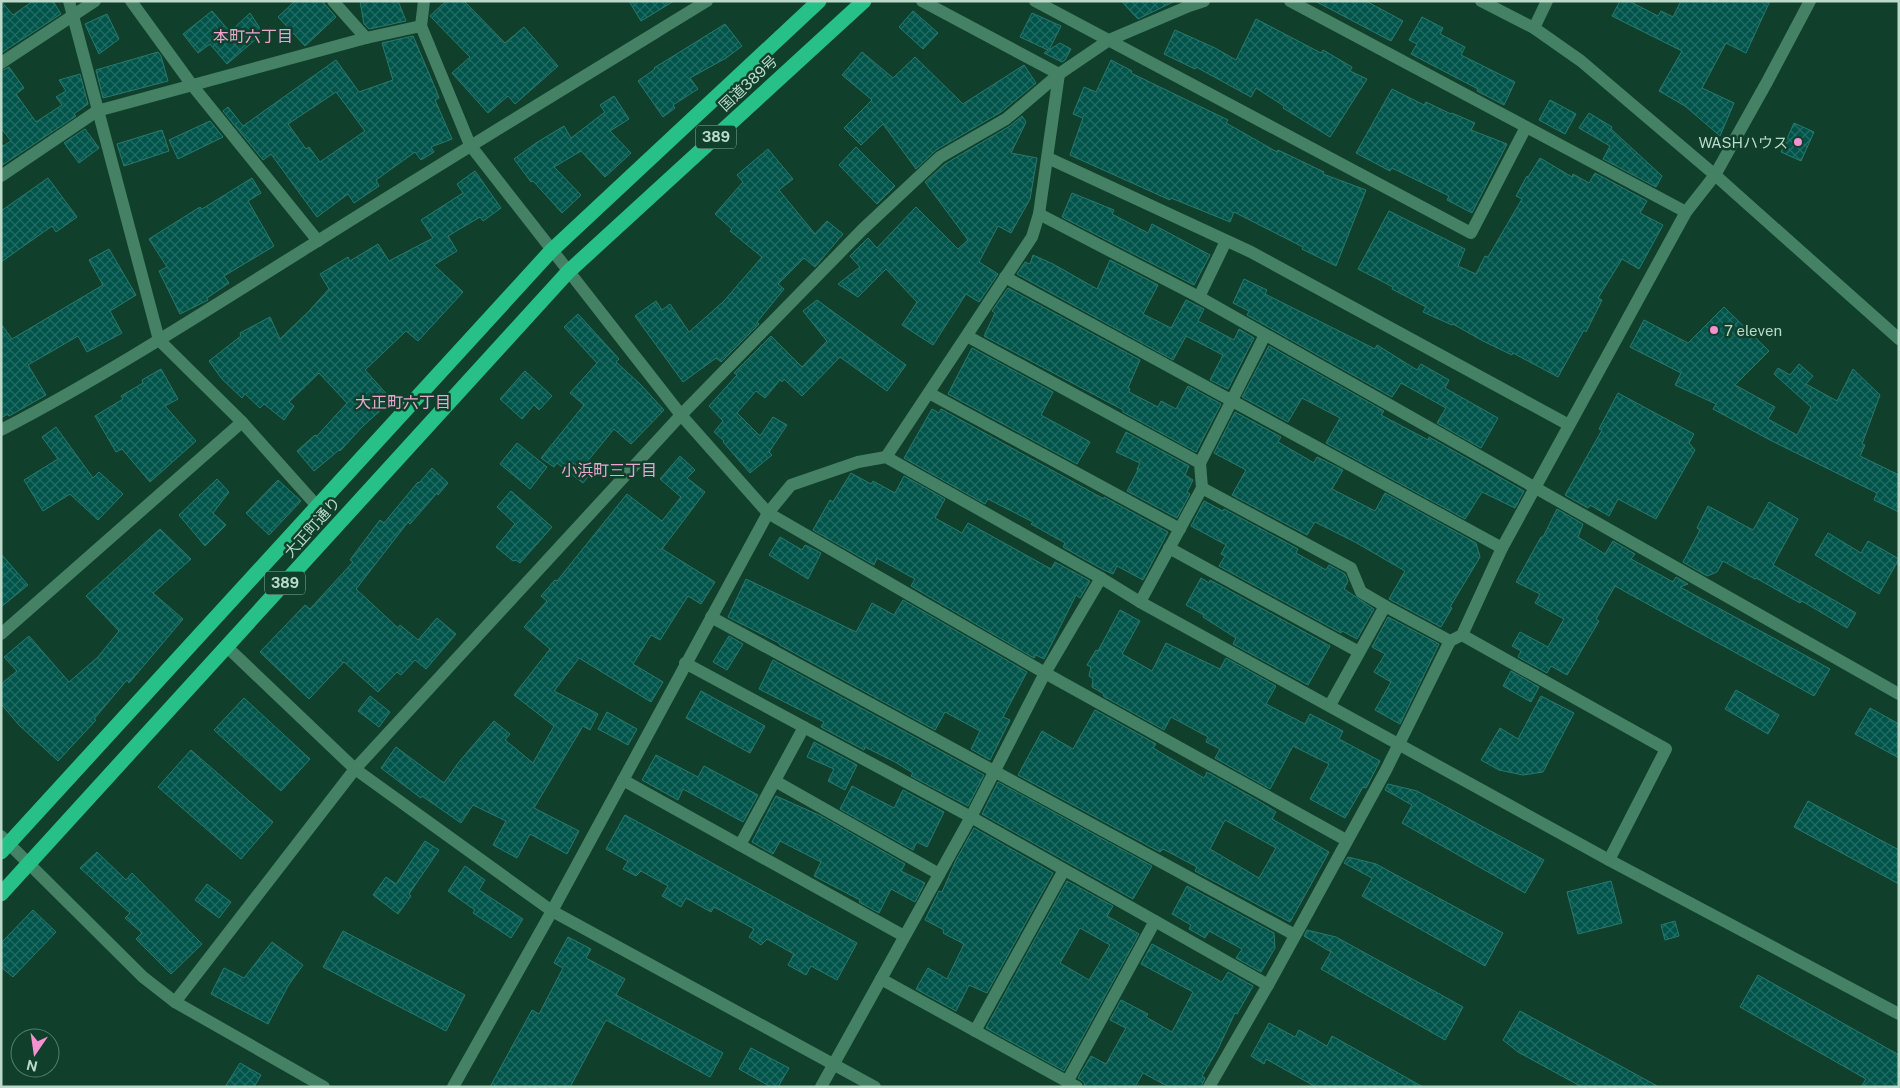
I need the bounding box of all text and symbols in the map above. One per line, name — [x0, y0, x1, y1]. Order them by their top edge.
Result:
district label: 本町六丁目 — [213, 27, 293, 46]
street label: 国道389号 — [715, 52, 781, 114]
road number: 389 — [696, 125, 736, 148]
place label: WASHハウス — [1698, 134, 1788, 151]
marker: WASHハウス — [1792, 136, 1804, 148]
place label: 7 eleven — [1724, 322, 1782, 339]
marker: 7 eleven — [1708, 324, 1720, 336]
district label: 大正町六丁目 — [355, 393, 451, 412]
district label: 小浜町三丁目 — [561, 461, 657, 480]
street label: 大正町通り — [281, 493, 343, 561]
road number: 389 — [265, 572, 305, 594]
north arrow — [10, 1028, 60, 1078]
text: N — [25, 1057, 39, 1075]

